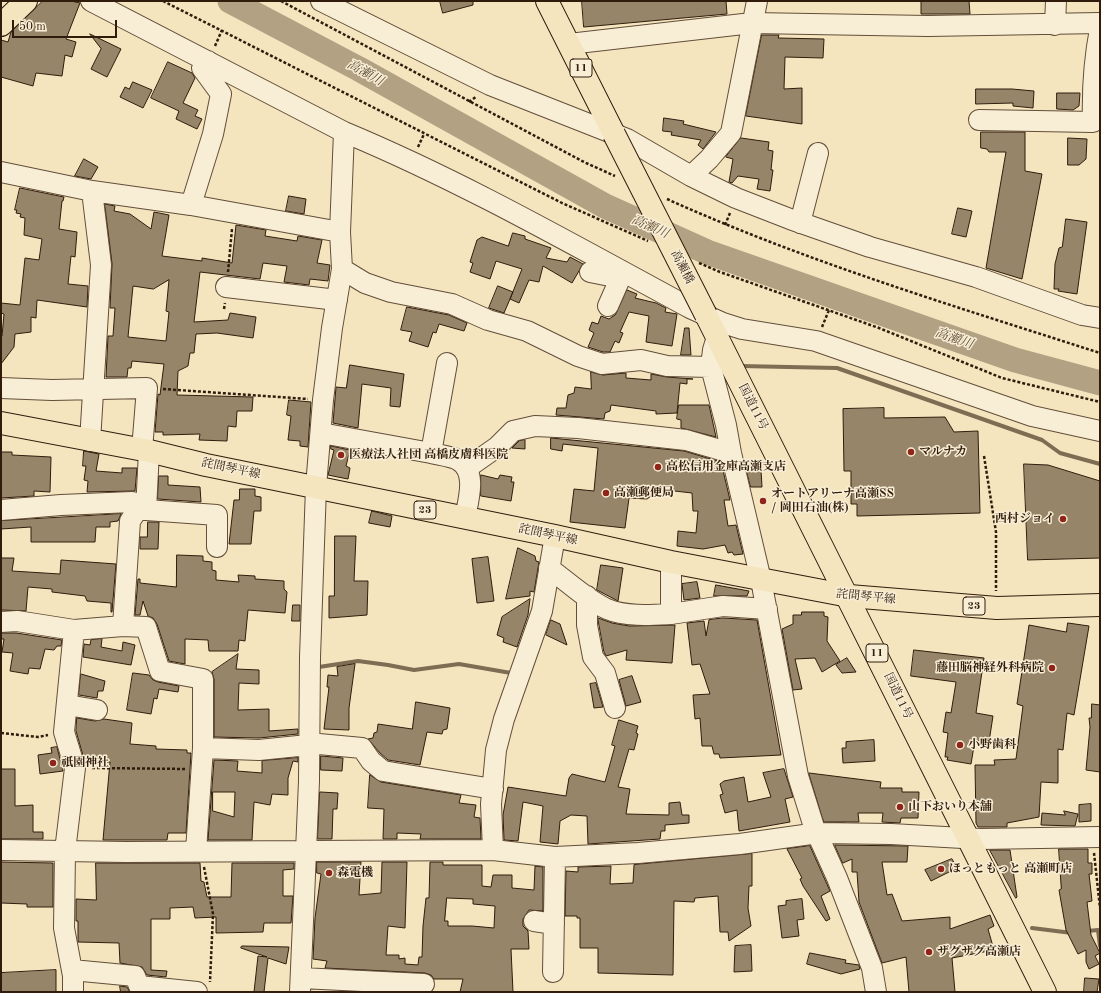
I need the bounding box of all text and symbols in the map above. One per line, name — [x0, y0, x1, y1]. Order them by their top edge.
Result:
scale bar — [14, 12, 119, 38]
text: 50 m — [19, 21, 46, 33]
water label: 高瀬川 — [344, 57, 386, 89]
road number: 11 — [570, 59, 592, 77]
water label: 高瀬川 — [629, 212, 671, 242]
street label: 高瀬橋 — [667, 248, 697, 286]
water label: 高瀬川 — [933, 325, 975, 353]
street label: 国道11号 — [735, 381, 771, 433]
place label: マルナカ — [919, 445, 967, 459]
marker: マルナカ — [906, 447, 916, 457]
place label: 医療法人社団 高橋皮膚科医院 — [349, 448, 508, 462]
marker: 医療法人社団 高橋皮膚科医院 — [336, 450, 346, 460]
street label: 詫間琴平線 — [200, 456, 262, 482]
place label: 高松信用金庫高瀬支店 — [666, 460, 786, 474]
marker: 高松信用金庫高瀬支店 — [653, 462, 663, 472]
place label: 高瀬郵便局 — [614, 486, 674, 500]
place label: オートアリーナ高瀬SS / 岡田石油(株) — [771, 487, 894, 515]
marker: 高瀬郵便局 — [601, 488, 611, 498]
marker: オートアリーナ高瀬SS / 岡田石油(株) — [758, 496, 768, 506]
road number: 23 — [414, 501, 436, 519]
place label: 西村ジョイ — [995, 512, 1055, 526]
marker: 西村ジョイ — [1058, 514, 1068, 524]
street label: 詫間琴平線 — [517, 522, 579, 548]
street label: 詫間琴平線 — [835, 587, 897, 607]
road number: 23 — [963, 597, 985, 615]
road number: 11 — [866, 644, 888, 662]
place label: 藤田脳神経外科病院 — [936, 661, 1044, 675]
marker: 藤田脳神経外科病院 — [1047, 663, 1057, 673]
street label: 国道11号 — [881, 670, 915, 722]
place label: 小野歯科 — [968, 738, 1016, 752]
marker: 小野歯科 — [955, 740, 965, 750]
place label: 祇園神社 — [61, 756, 109, 770]
marker: 祇園神社 — [48, 758, 58, 768]
place label: 山下おいり本舗 — [908, 800, 992, 814]
marker: 山下おいり本舗 — [895, 802, 905, 812]
place label: ほっともっと 高瀬町店 — [949, 862, 1072, 876]
marker: ほっともっと 高瀬町店 — [936, 864, 946, 874]
place label: 森電機 — [337, 866, 373, 880]
marker: 森電機 — [324, 868, 334, 878]
place label: ザグザグ高瀬店 — [937, 945, 1021, 959]
marker: ザグザグ高瀬店 — [924, 947, 934, 957]

